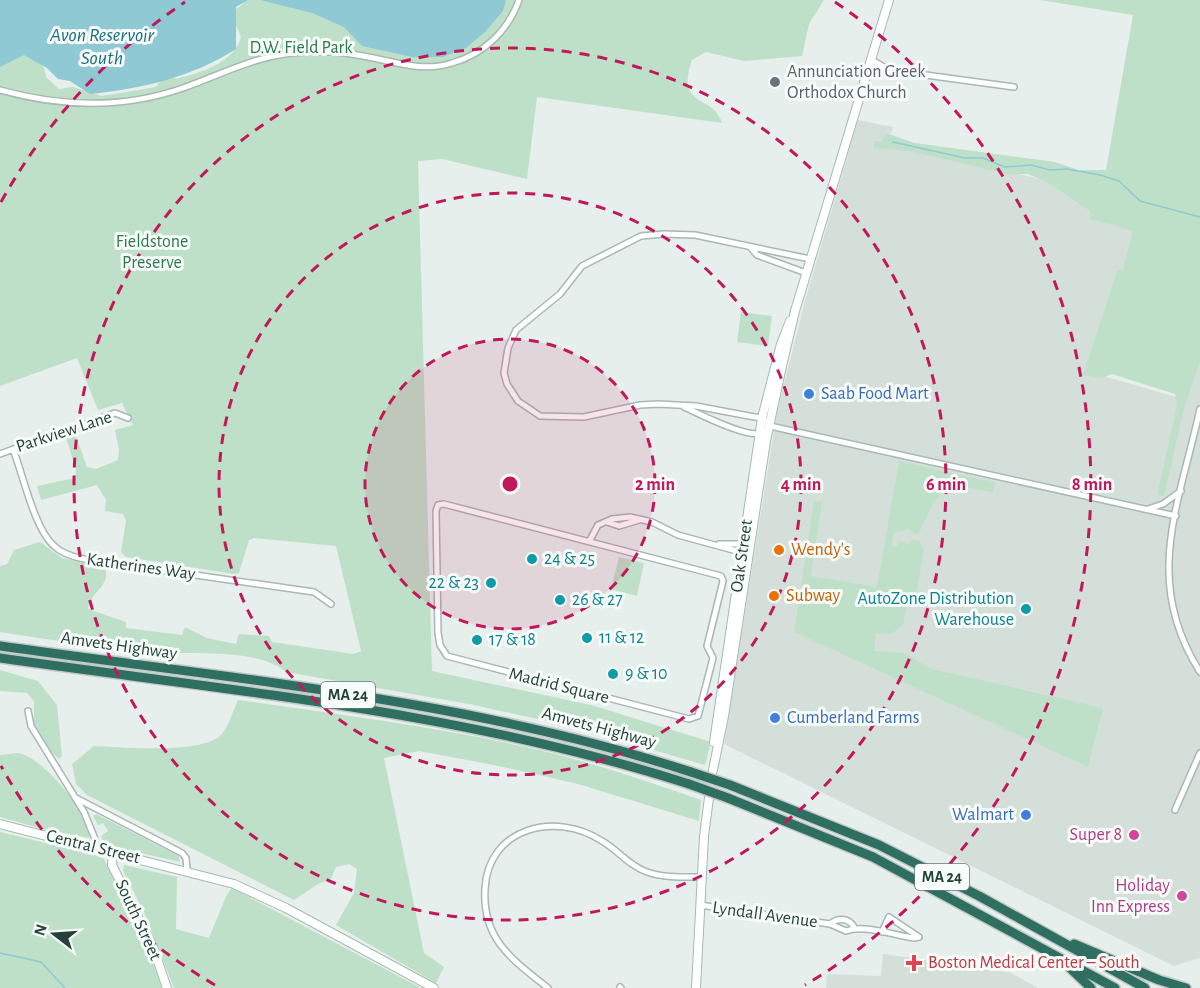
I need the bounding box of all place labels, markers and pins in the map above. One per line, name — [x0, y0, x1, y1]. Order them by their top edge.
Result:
place label: Annunciation Greek Orthodox Church — [787, 63, 926, 102]
marker: Annunciation Greek Orthodox Church — [768, 75, 782, 89]
place label: Saab Food Mart — [821, 385, 929, 403]
marker: Saab Food Mart — [802, 387, 816, 401]
centre of rings — [500, 474, 520, 494]
place label: Wendy's — [791, 541, 851, 559]
marker: Wendy's — [772, 543, 786, 557]
place label: 24 & 25 — [544, 550, 595, 568]
marker: 24 & 25 — [525, 552, 539, 566]
place label: 22 & 23 — [429, 574, 479, 592]
marker: 22 & 23 — [484, 576, 498, 590]
place label: Subway — [786, 587, 841, 605]
marker: Subway — [767, 589, 781, 603]
place label: AutoZone Distribution Warehouse — [857, 590, 1014, 629]
place label: 26 & 27 — [572, 591, 623, 609]
marker: 26 & 27 — [553, 593, 567, 607]
marker: AutoZone Distribution Warehouse — [1019, 602, 1033, 616]
place label: 11 & 12 — [599, 629, 644, 647]
place label: 17 & 18 — [489, 631, 536, 649]
marker: 11 & 12 — [580, 631, 594, 645]
marker: 17 & 18 — [470, 633, 484, 647]
place label: 9 & 10 — [625, 665, 668, 683]
marker: 9 & 10 — [606, 667, 620, 681]
place label: Cumberland Farms — [787, 709, 919, 727]
marker: Cumberland Farms — [768, 711, 782, 725]
place label: Walmart — [952, 806, 1014, 824]
marker: Walmart — [1019, 808, 1033, 822]
place label: Super 8 — [1070, 826, 1122, 844]
marker: Super 8 — [1127, 828, 1141, 842]
place label: Holiday Inn Express — [1091, 877, 1170, 916]
marker: Holiday Inn Express — [1175, 889, 1189, 903]
marker: Boston Medical Center – South — [905, 954, 923, 972]
place label: Boston Medical Center – South — [928, 954, 1140, 972]

